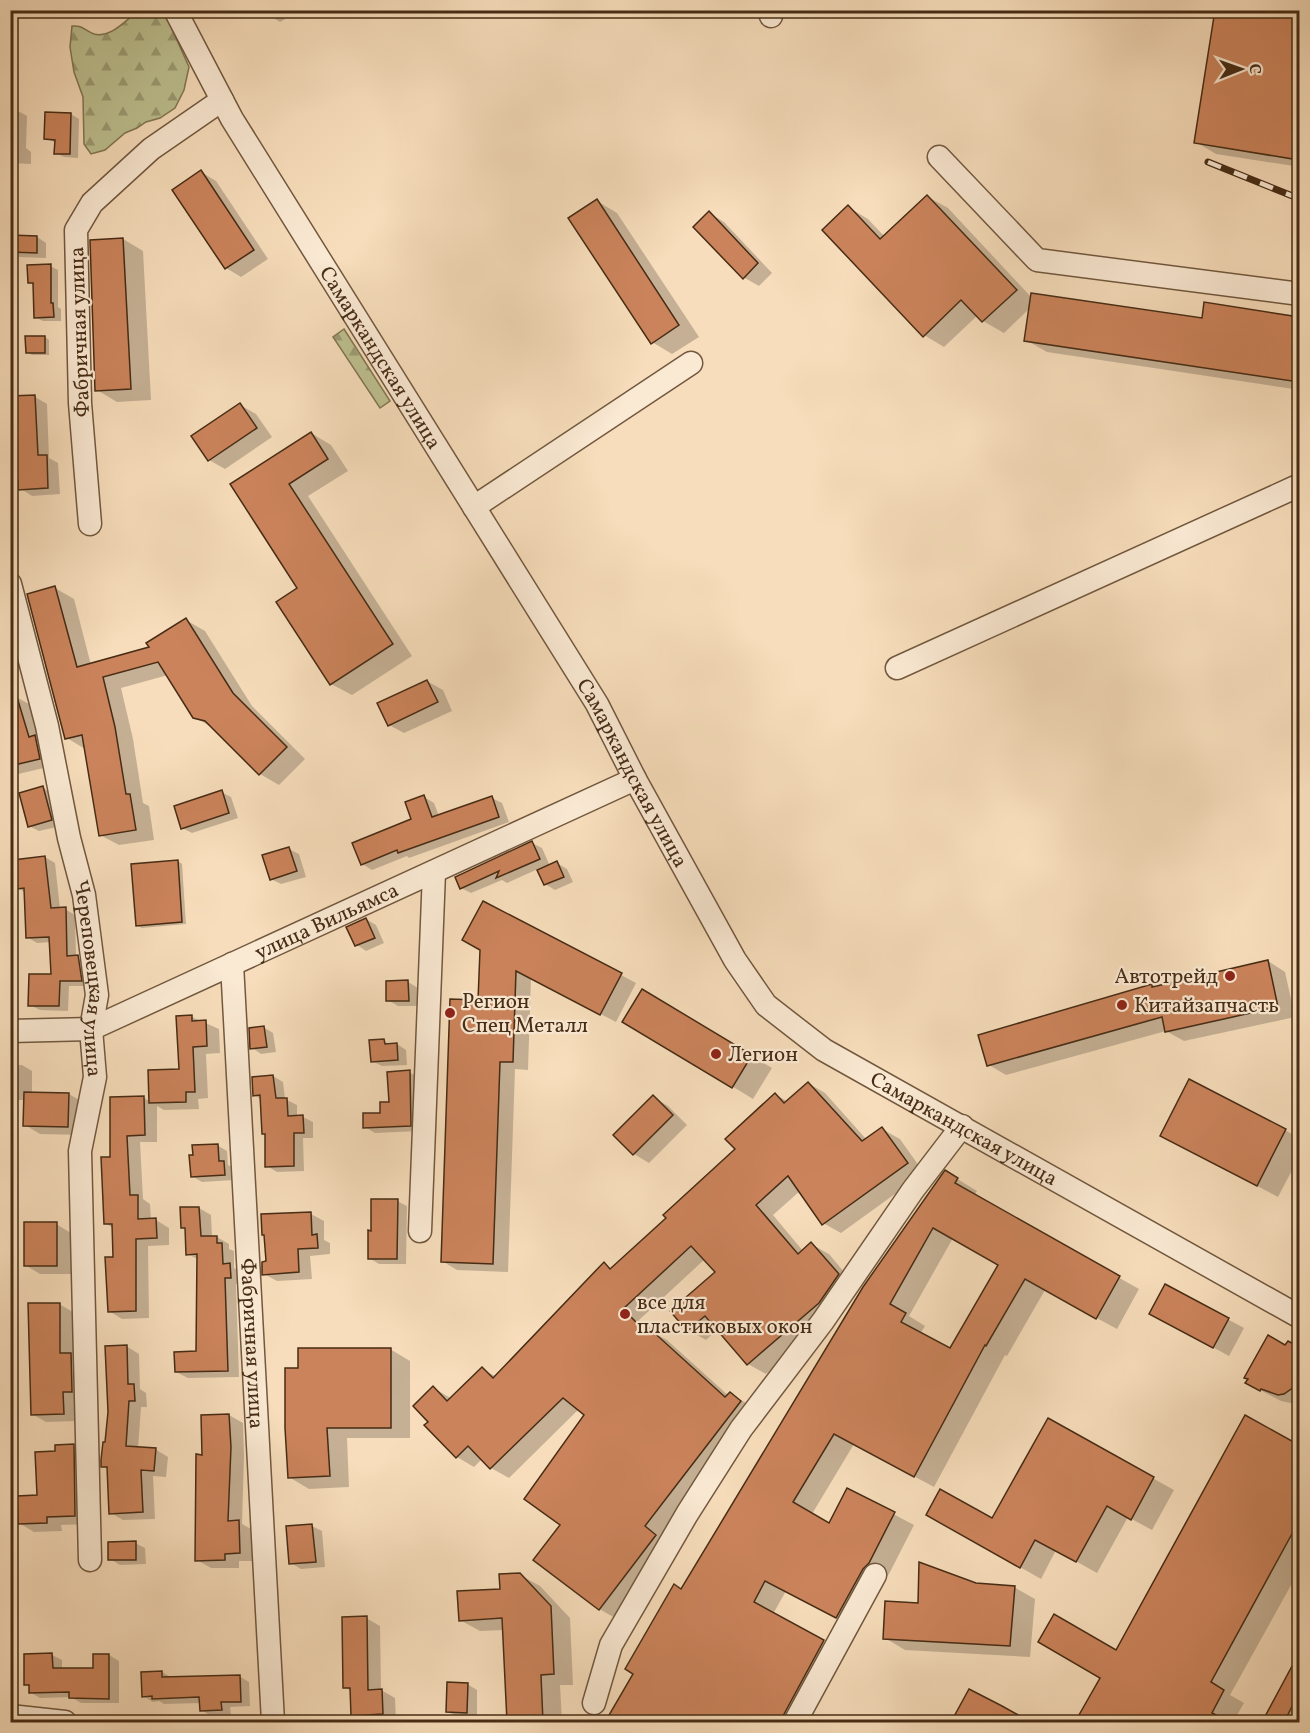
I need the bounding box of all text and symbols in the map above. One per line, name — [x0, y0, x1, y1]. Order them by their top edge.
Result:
north arrow — [1211, 39, 1271, 99]
text: С — [1243, 63, 1265, 74]
street label: Фабричная улица — [63, 246, 98, 418]
street label: Самаркандская улица — [311, 261, 448, 455]
street label: Самаркандская улица — [569, 673, 694, 873]
street label: Череповецкая улица — [65, 877, 110, 1078]
street label: улица Вильямса — [250, 877, 404, 968]
place label: Автотрейд — [1115, 963, 1218, 992]
marker: Автотрейд — [1223, 969, 1237, 983]
place label: Регион Спец Металл — [462, 988, 588, 1041]
place label: Китайзапчасть — [1134, 992, 1279, 1021]
marker: Китайзапчасть — [1115, 998, 1129, 1012]
marker: Регион Спец Металл — [443, 1006, 457, 1020]
place label: Легион — [728, 1041, 798, 1070]
marker: Легион — [709, 1047, 723, 1061]
street label: Самаркандская улица — [864, 1066, 1062, 1194]
street label: Фабричная улица — [232, 1257, 270, 1430]
place label: все для пластиковых окон — [637, 1289, 813, 1342]
marker: все для пластиковых окон — [618, 1307, 632, 1321]

